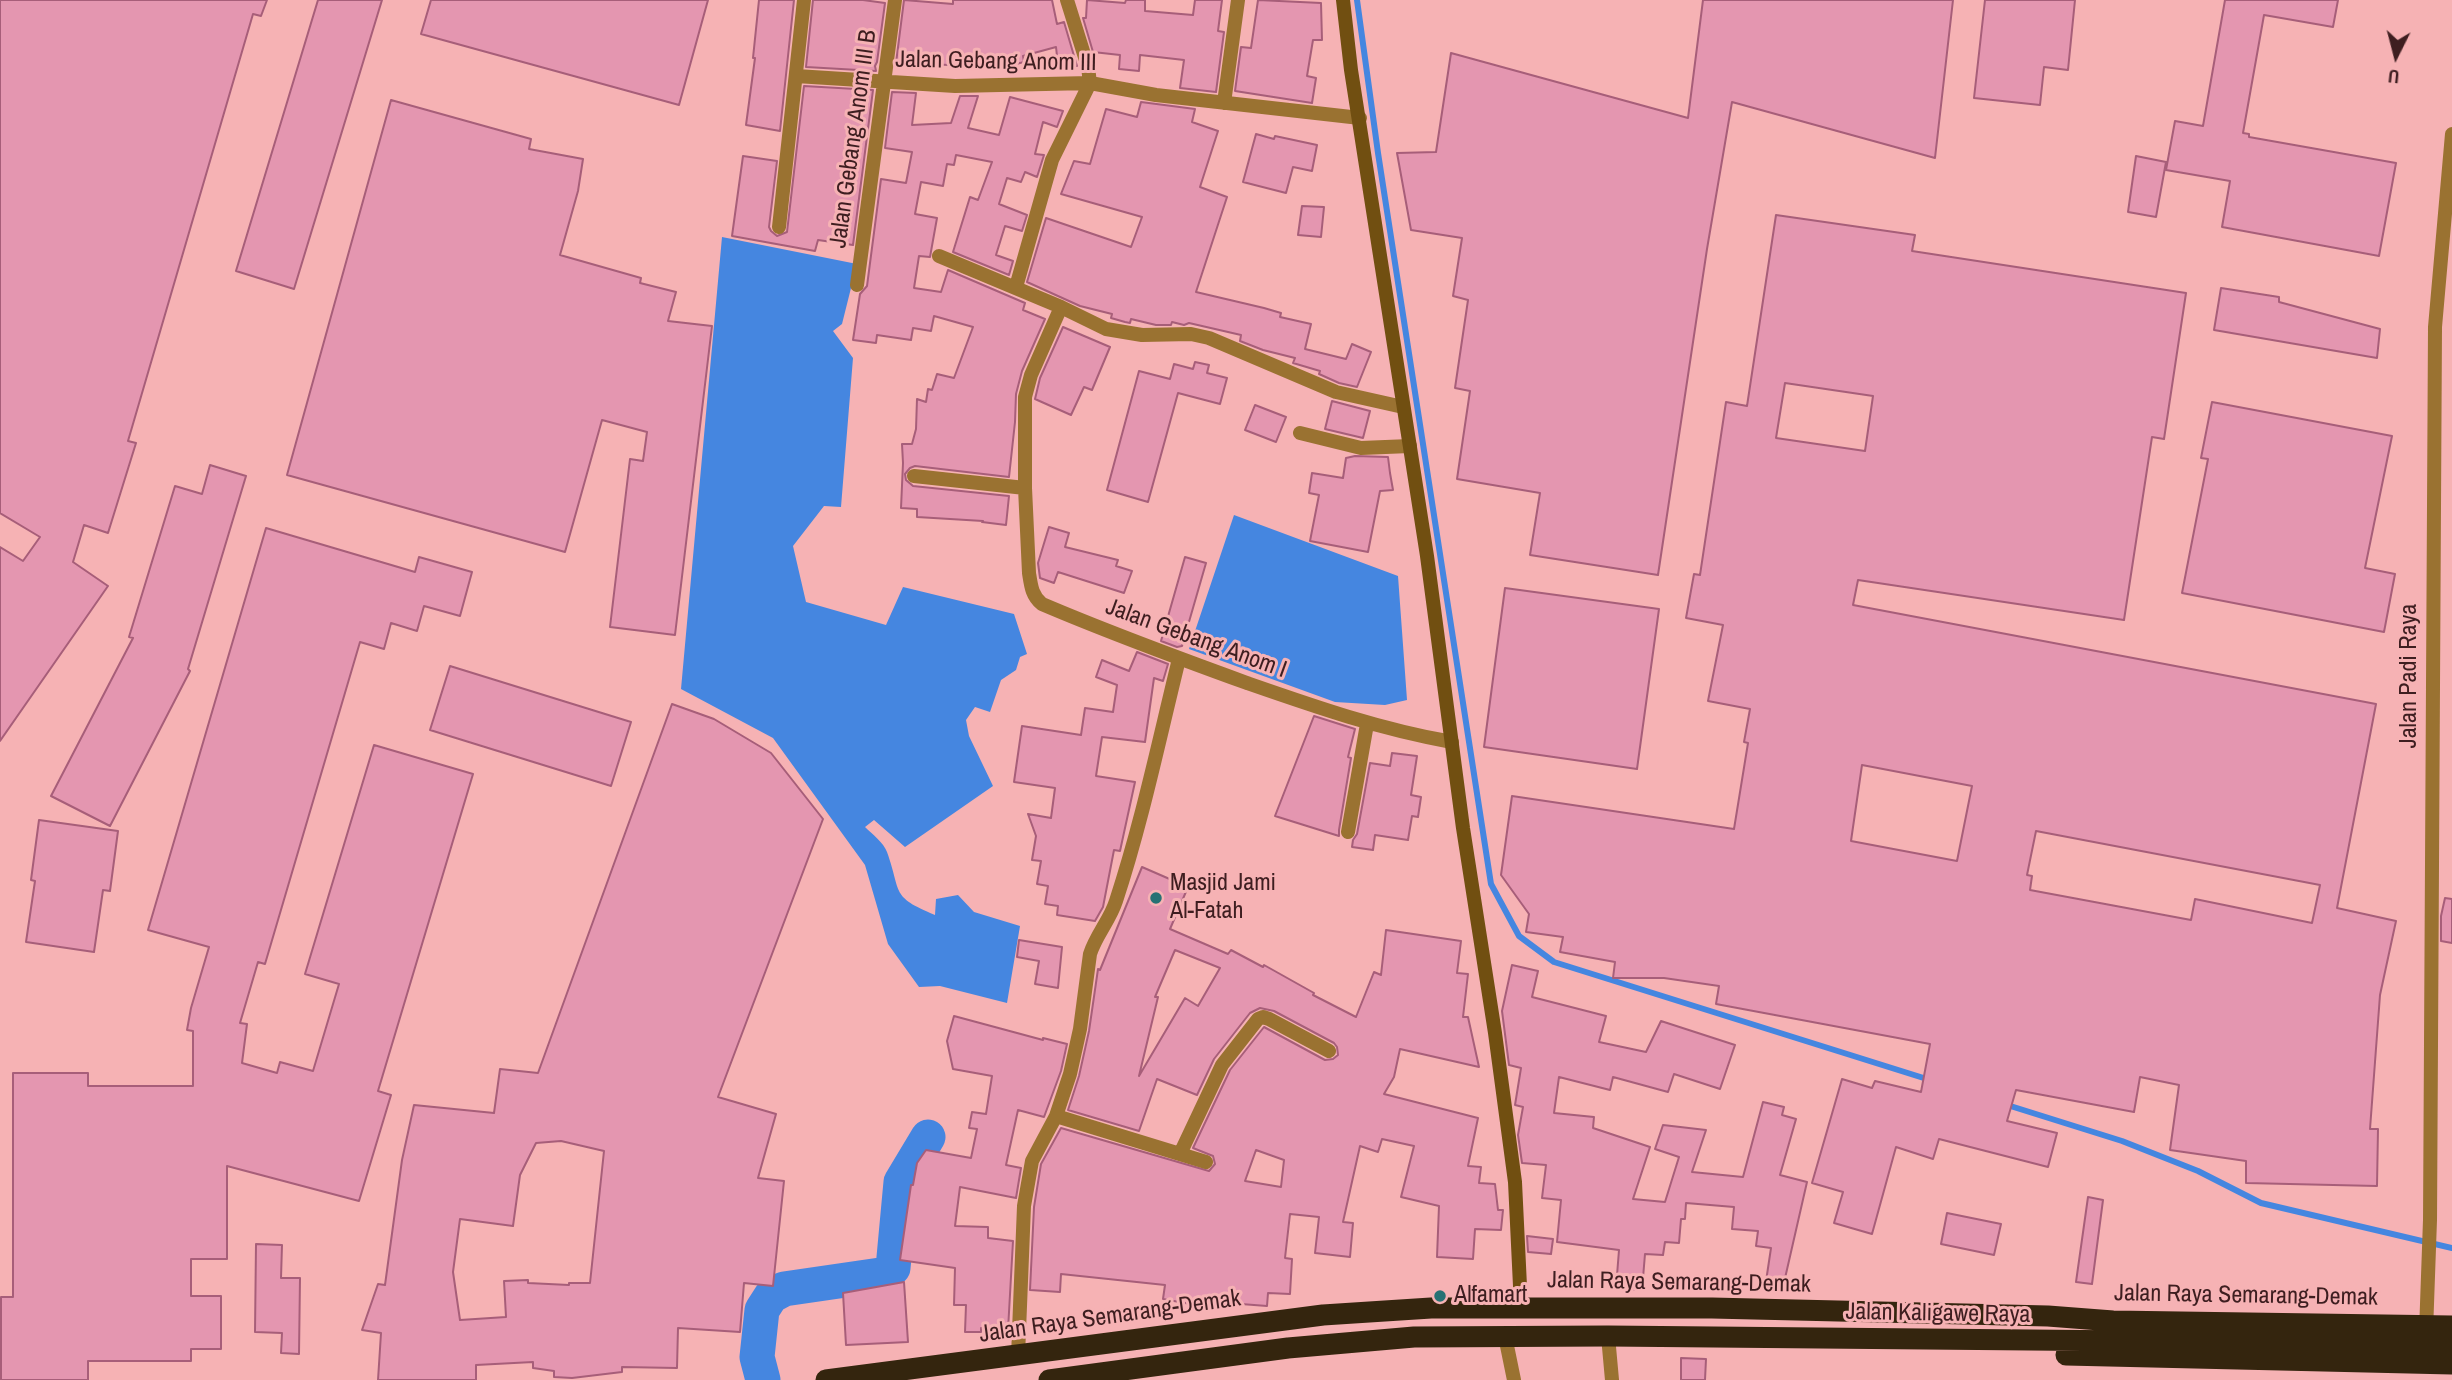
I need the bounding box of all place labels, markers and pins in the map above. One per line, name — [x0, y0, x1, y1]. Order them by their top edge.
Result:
place label: Masjid Jami Al-Fatah — [1170, 870, 1276, 926]
marker: Masjid Jami Al-Fatah — [1148, 890, 1164, 906]
place label: Alfamart — [1454, 1282, 1527, 1310]
marker: Alfamart — [1432, 1288, 1448, 1304]

